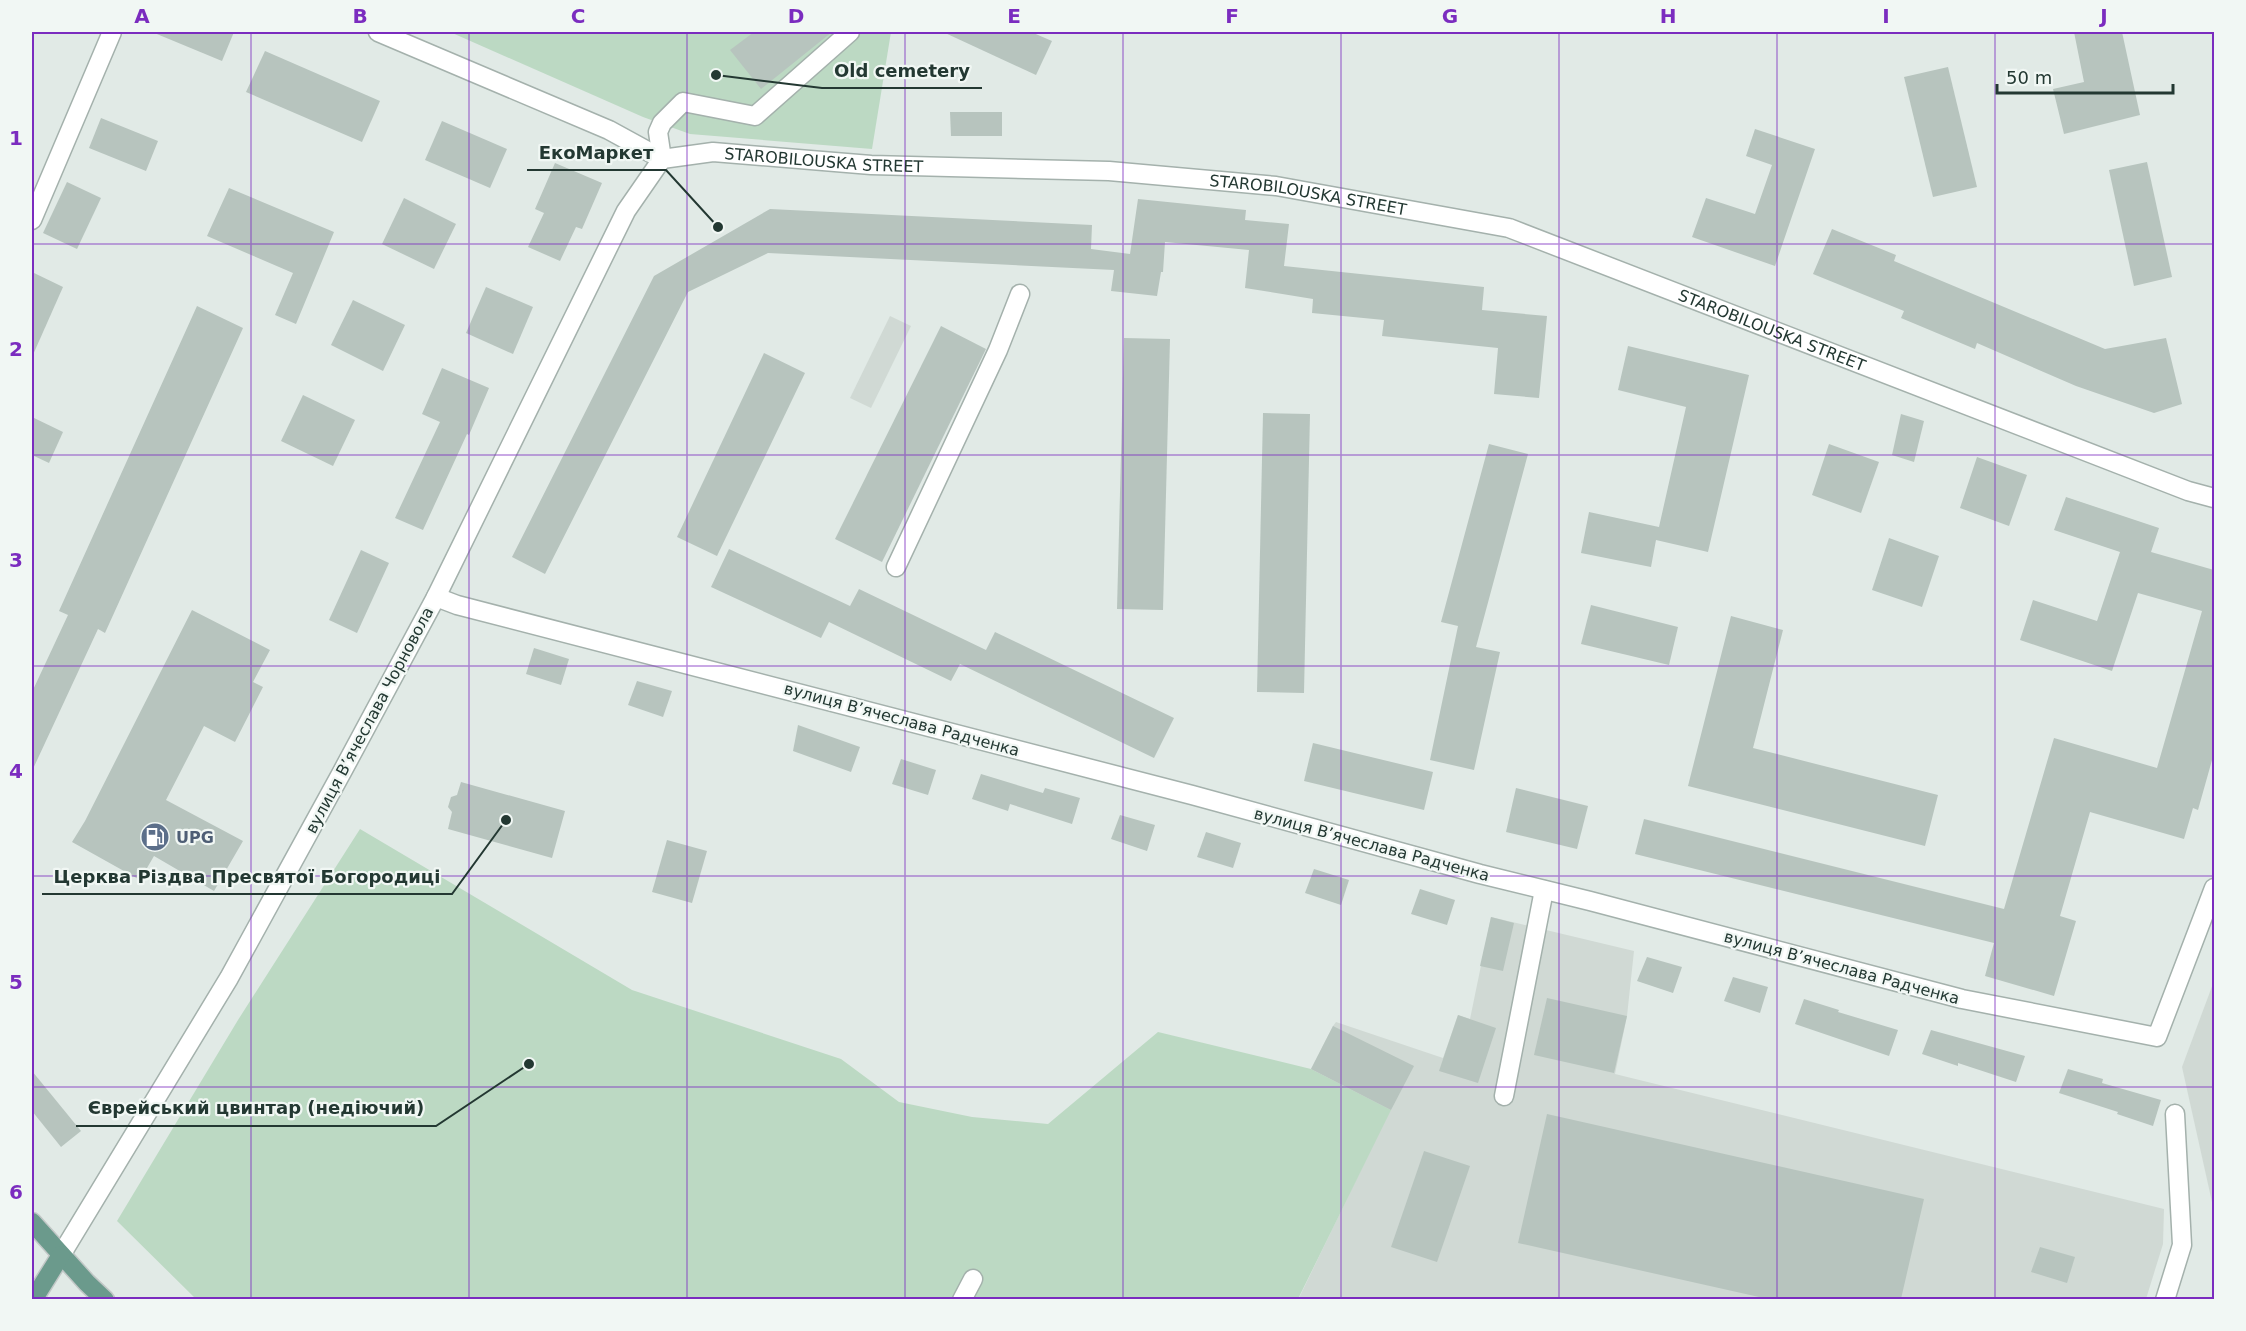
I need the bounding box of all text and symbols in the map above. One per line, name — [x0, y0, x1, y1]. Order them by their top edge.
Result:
text: A — [134, 4, 150, 28]
text: B — [352, 4, 368, 28]
text: C — [571, 4, 585, 28]
text: D — [788, 4, 804, 28]
text: E — [1007, 4, 1021, 28]
text: F — [1225, 4, 1239, 28]
text: G — [1442, 4, 1458, 28]
text: H — [1660, 4, 1676, 28]
text: I — [1882, 4, 1890, 28]
text: J — [2098, 4, 2108, 28]
callout: Old cemetery — [822, 52, 982, 88]
scale bar — [1997, 57, 2172, 95]
text: Old cemetery — [834, 60, 970, 81]
text: 50 m — [2006, 67, 2052, 88]
text: 1 — [9, 126, 23, 150]
callout: ЕкоМаркет — [527, 134, 666, 170]
text: ЕкоМаркет — [539, 142, 654, 163]
street label: STAROBILOUSKA STREET — [724, 144, 924, 176]
street label: STAROBILOUSKA STREET — [1209, 171, 1408, 219]
street label: STAROBILOUSKA STREET — [1676, 286, 1868, 375]
text: 2 — [9, 337, 23, 361]
text: 3 — [9, 548, 23, 572]
street label: вулиця Вʼячеслава Чорновола — [302, 604, 437, 837]
street label: вулиця Вʼячеслава Радченка — [782, 679, 1022, 760]
text: 4 — [9, 759, 23, 783]
street label: вулиця Вʼячеслава Радченка — [1252, 804, 1492, 885]
fuel station icon: UPG — [139, 821, 171, 853]
place label: UPG — [176, 828, 214, 847]
callout: Церква Різдва Пресвятої Богородиці — [42, 858, 452, 894]
text: Церква Різдва Пресвятої Богородиці — [54, 866, 440, 887]
street label: вулиця Вʼячеслава Радченка — [1722, 927, 1962, 1008]
text: 5 — [9, 970, 23, 994]
callout: Єврейський цвинтар (недіючий) — [76, 1090, 436, 1126]
text: Єврейський цвинтар (недіючий) — [88, 1097, 424, 1118]
text: 6 — [9, 1180, 23, 1204]

